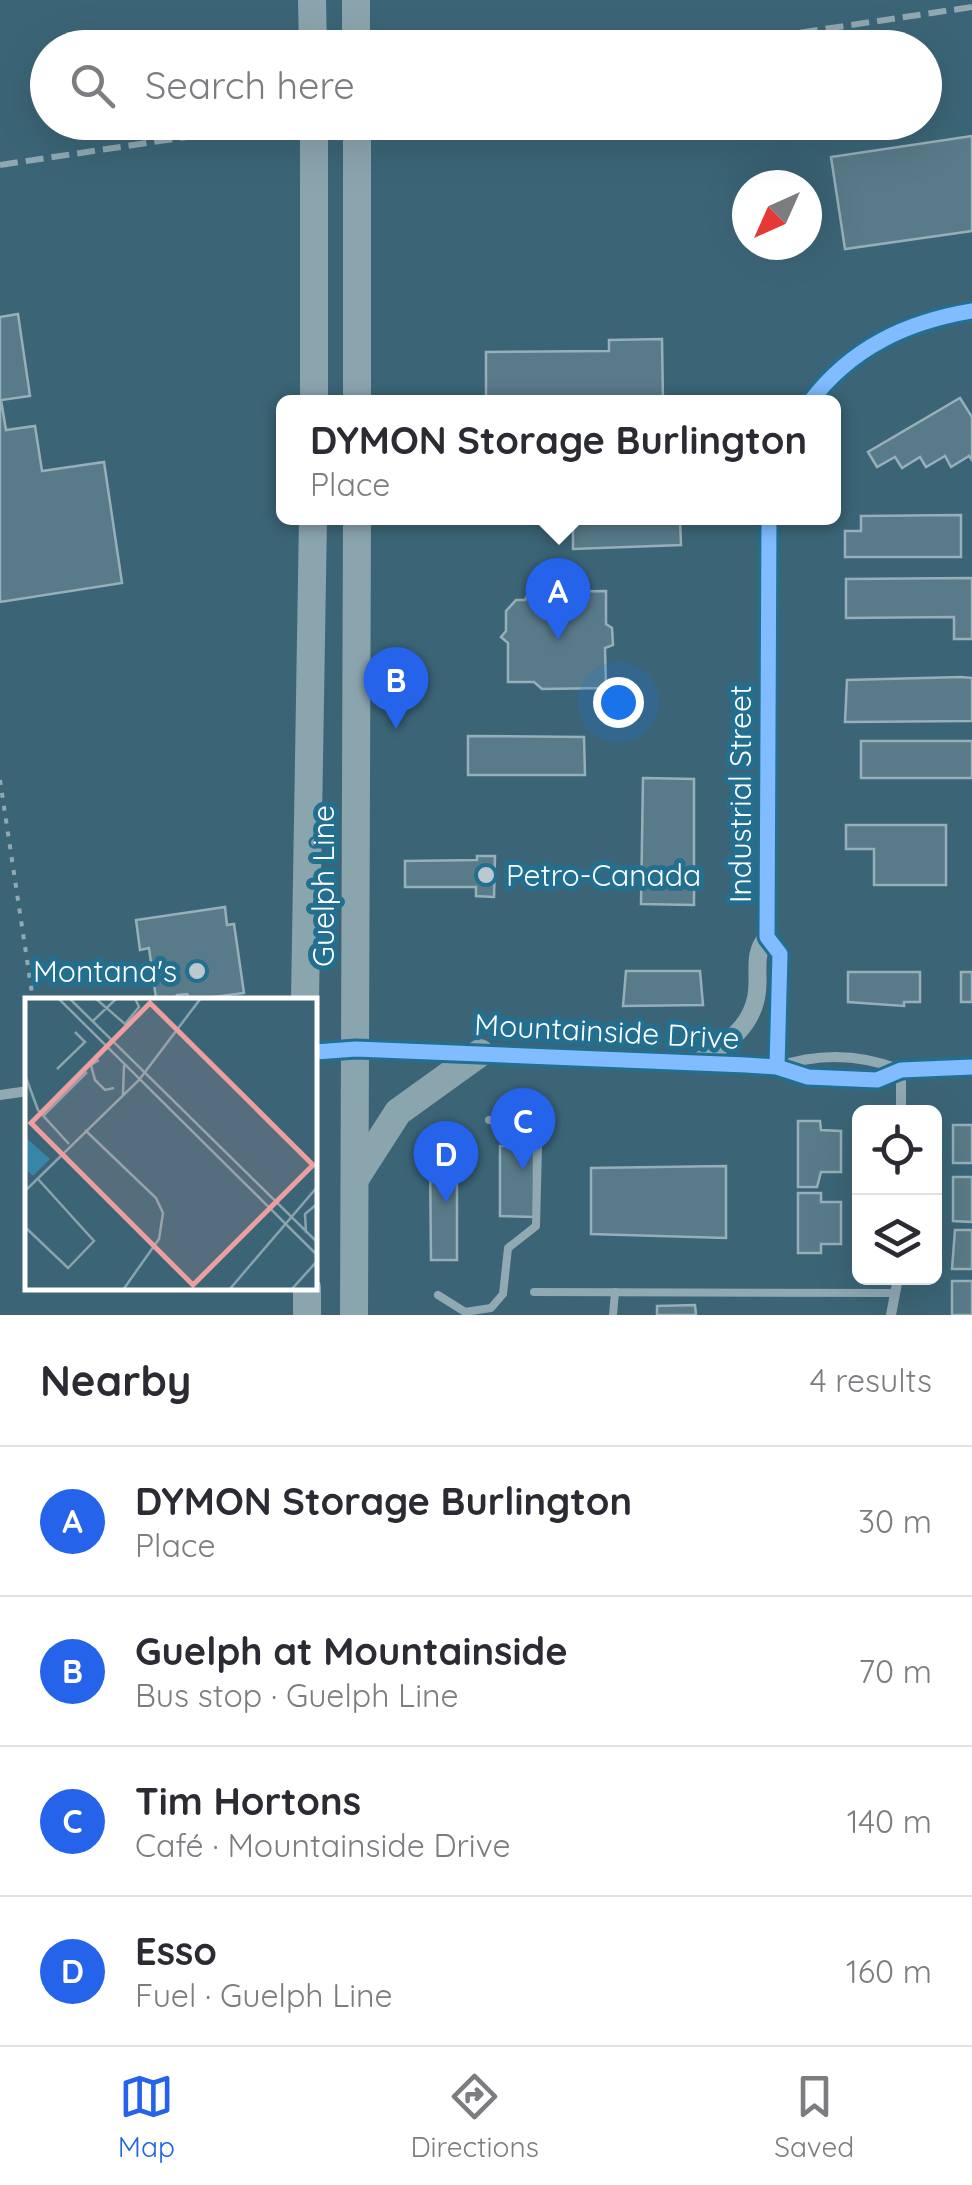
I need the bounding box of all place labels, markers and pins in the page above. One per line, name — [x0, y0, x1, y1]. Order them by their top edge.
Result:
pin: A — [526, 558, 590, 640]
pin: B — [364, 646, 428, 729]
place label: Petro-Canada — [506, 856, 701, 894]
marker: Petro-Canada — [475, 864, 497, 886]
place label: Montana's — [33, 952, 177, 990]
marker: Montana's — [186, 960, 208, 982]
pin: C — [490, 1088, 556, 1170]
pin: D — [414, 1120, 478, 1203]

